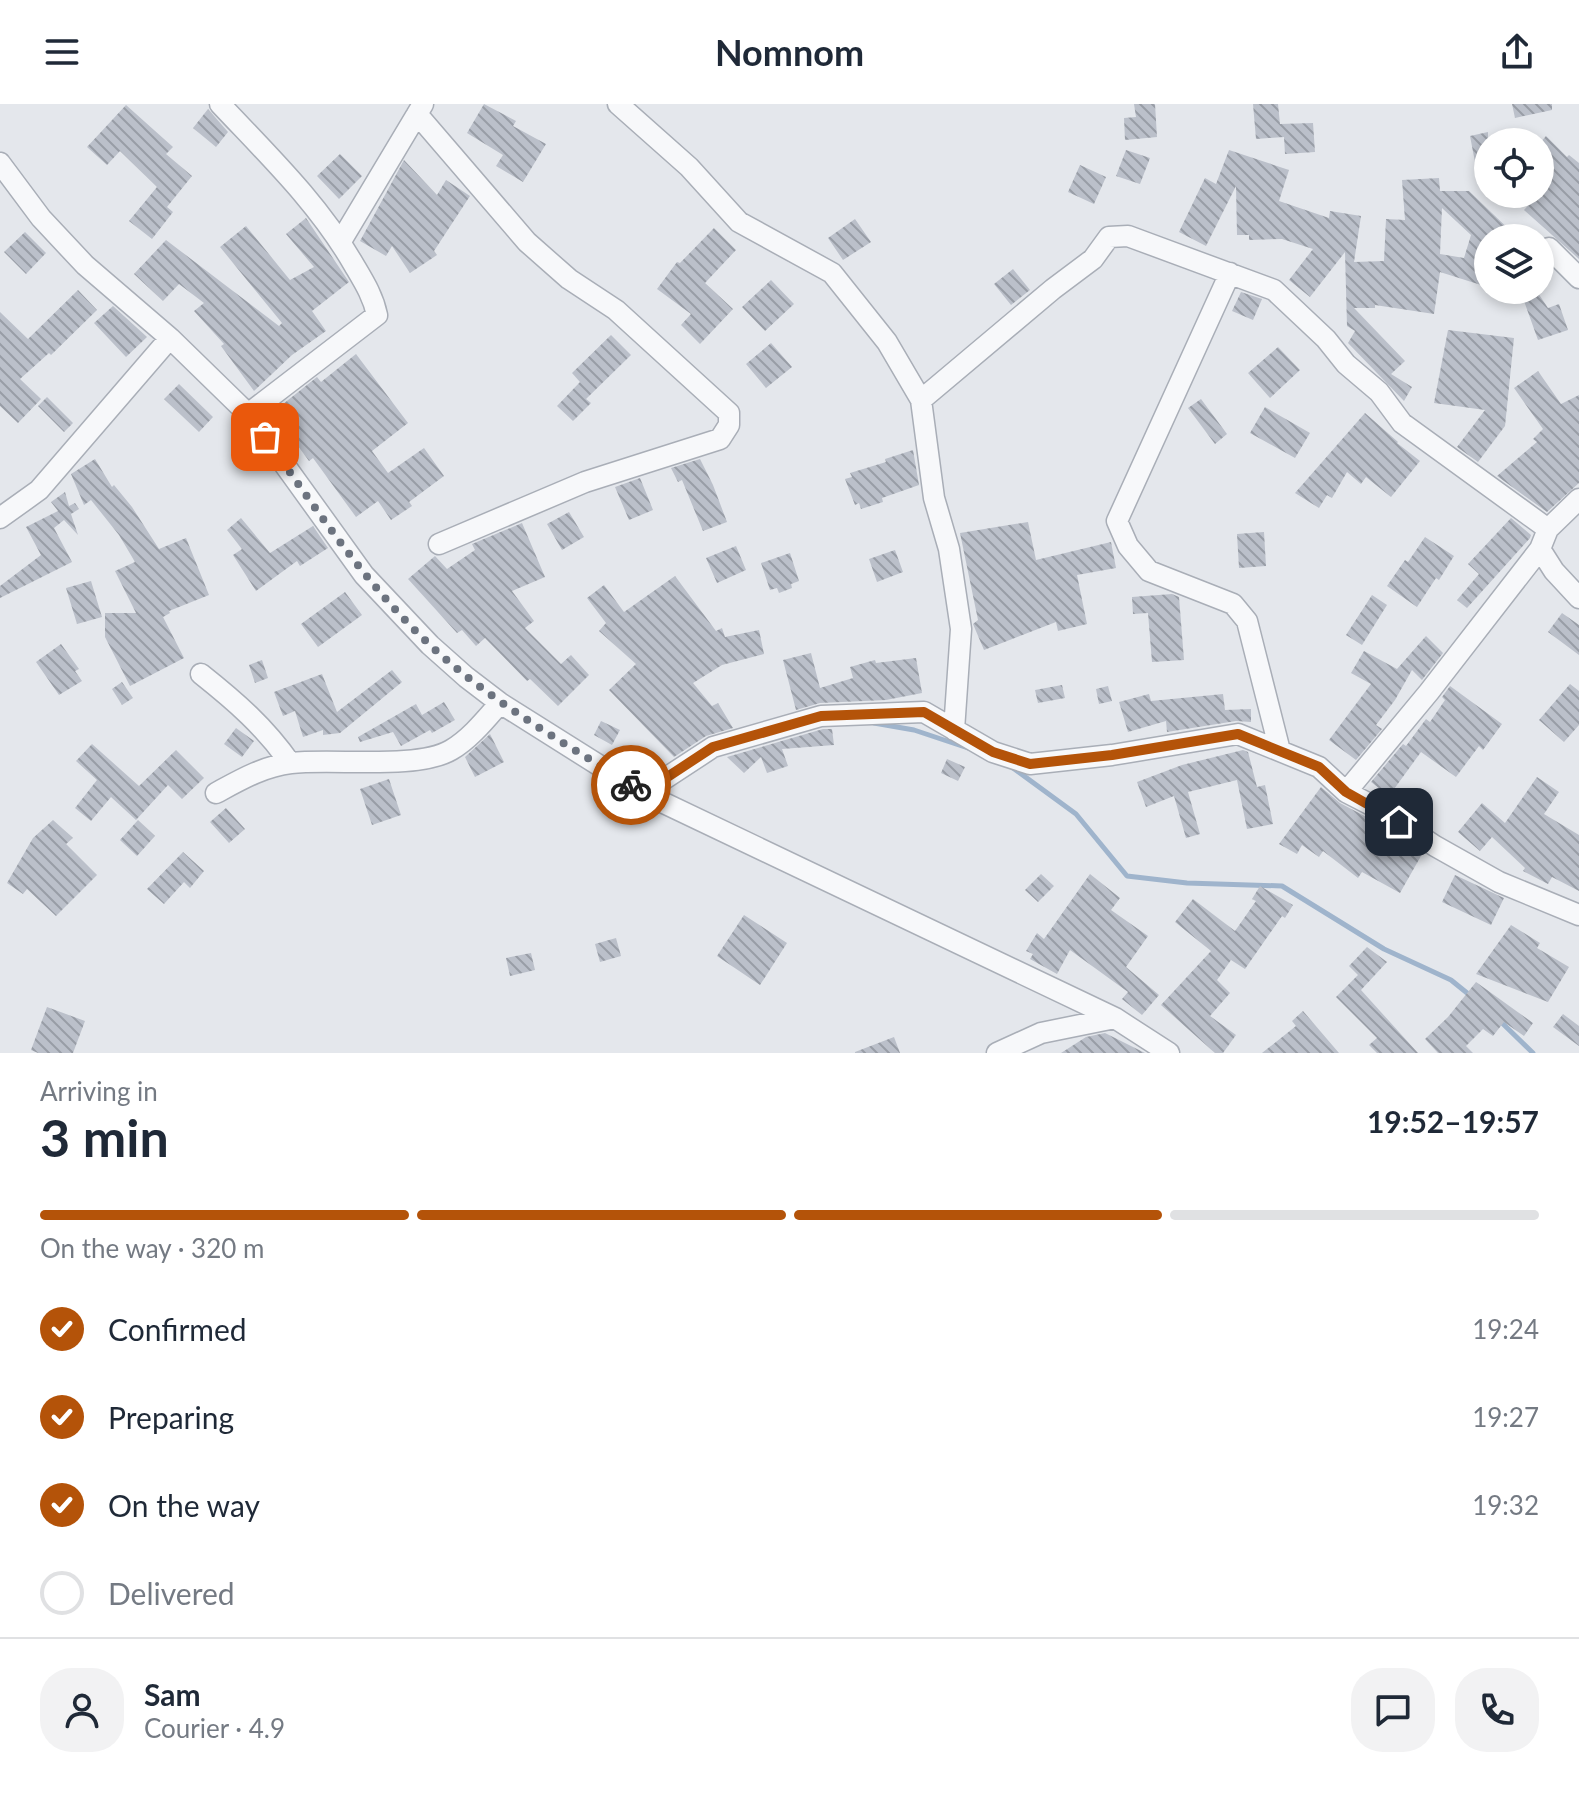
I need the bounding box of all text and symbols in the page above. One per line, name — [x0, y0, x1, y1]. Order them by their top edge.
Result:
icon: menu — [40, 30, 84, 74]
text: Nomnom — [715, 30, 864, 74]
icon: share — [1495, 30, 1539, 74]
map controls — [1474, 128, 1554, 304]
button: locate — [1474, 128, 1554, 208]
button: layers — [1474, 224, 1554, 304]
pin — [231, 403, 299, 471]
icon: bag — [243, 415, 287, 459]
courier — [591, 745, 671, 825]
icon: bike — [609, 763, 653, 807]
pin — [1365, 788, 1433, 856]
icon: home — [1377, 800, 1421, 844]
text: Arriving in — [40, 1075, 158, 1107]
text: 19:52–19:57 — [1367, 1103, 1539, 1139]
text: 3 min — [40, 1106, 169, 1168]
text: On the way · 320 m — [40, 1232, 264, 1264]
icon: check — [40, 1307, 84, 1351]
text: Confirmed — [108, 1311, 247, 1347]
text: 19:24 — [1472, 1313, 1539, 1345]
icon: check — [40, 1395, 84, 1439]
text: Preparing — [108, 1399, 234, 1435]
text: 19:27 — [1472, 1401, 1539, 1433]
icon: check — [40, 1483, 84, 1527]
text: On the way — [108, 1487, 260, 1523]
text: 19:32 — [1472, 1489, 1539, 1521]
text: Delivered — [108, 1575, 235, 1611]
button: person — [40, 1668, 124, 1752]
button: chat — [1351, 1668, 1435, 1752]
button: phone — [1455, 1668, 1539, 1752]
text: Sam — [144, 1676, 201, 1712]
text: Courier · 4.9 — [144, 1712, 285, 1744]

